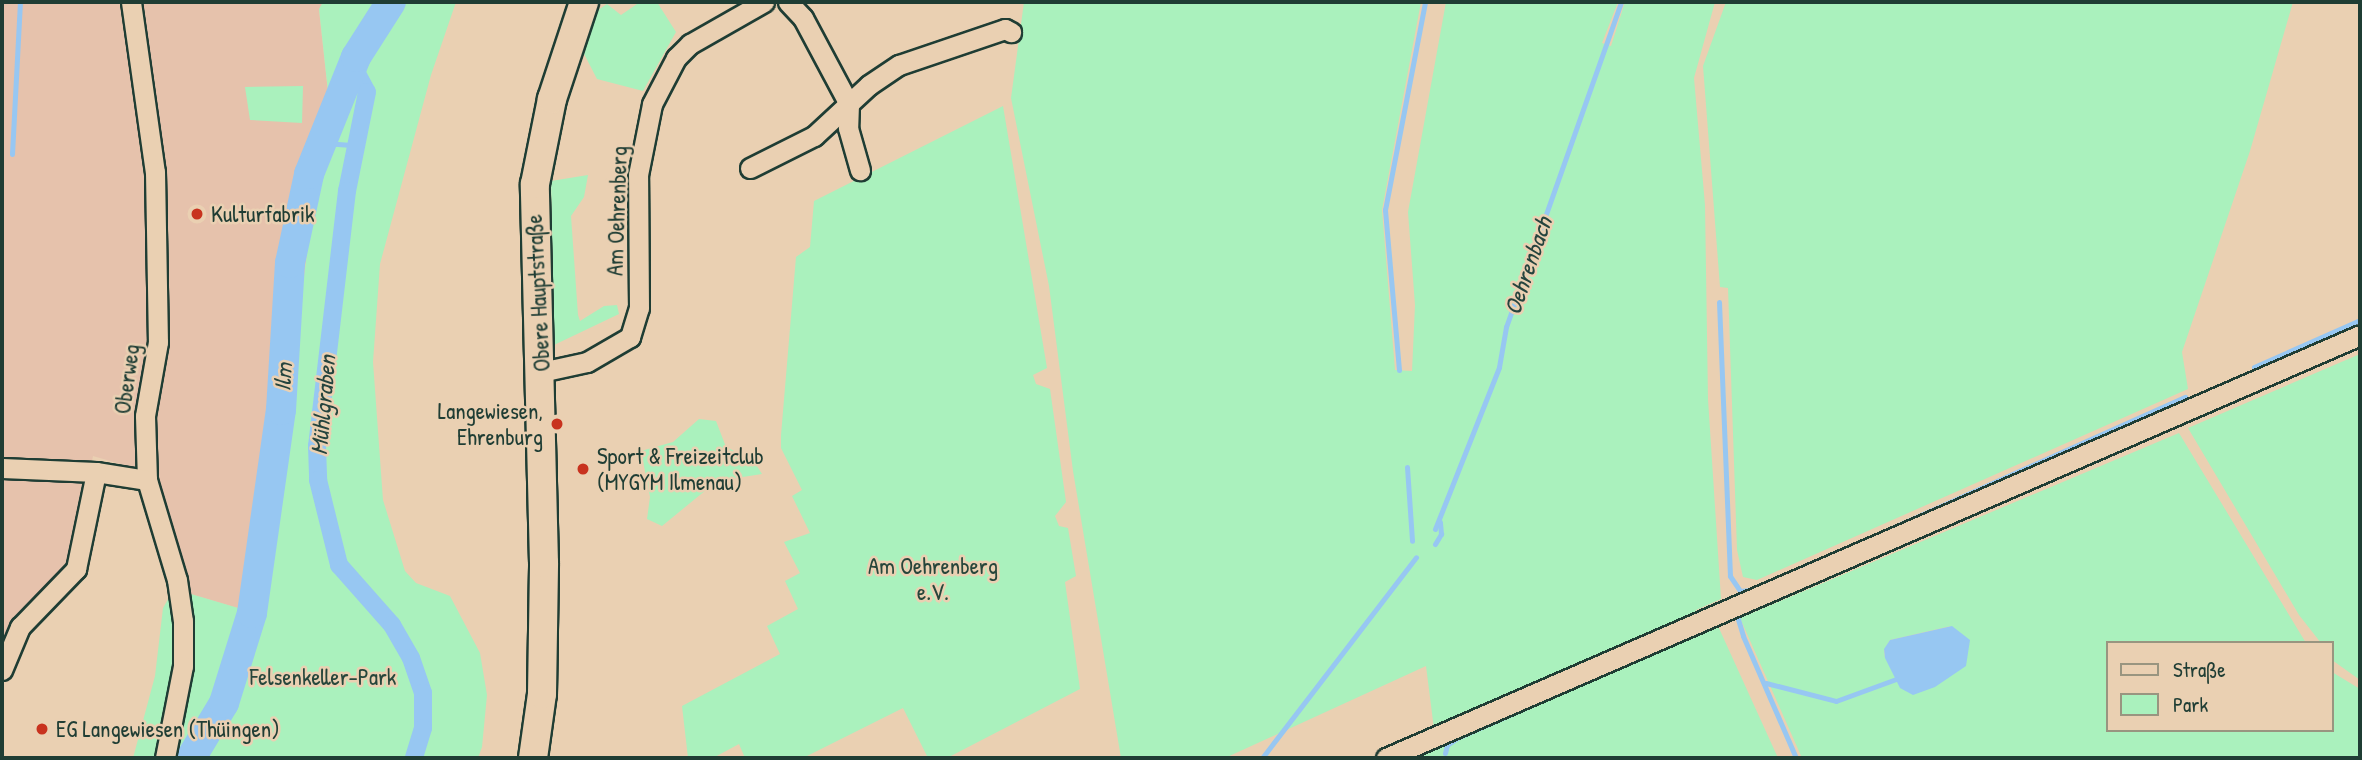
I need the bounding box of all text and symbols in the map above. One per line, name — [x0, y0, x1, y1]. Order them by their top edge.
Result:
street label: Am Oehrenberg — [601, 146, 633, 276]
place label: Kulturfabrik — [211, 200, 315, 228]
marker: Kulturfabrik — [189, 206, 205, 222]
water label: Oehrenbach — [1498, 213, 1558, 319]
street label: Obere Hauptstraße — [520, 214, 556, 372]
street label: Oberweg — [108, 342, 146, 416]
water label: Mühlgraben — [304, 354, 342, 456]
water label: Ilm — [268, 362, 298, 392]
place label: Langewiesen, Ehrenburg — [438, 397, 543, 451]
marker: Langewiesen, Ehrenburg — [549, 416, 565, 432]
place label: Sport & Freizeitclub (MYGYM Ilmenau) — [597, 442, 764, 496]
marker: Sport & Freizeitclub (MYGYM Ilmenau) — [575, 461, 591, 477]
park label: Am Oehrenberg e.V. — [868, 552, 998, 606]
legend — [2106, 641, 2334, 732]
text: Straße — [2173, 655, 2226, 684]
park label: Felsenkeller-Park — [250, 663, 396, 691]
text: Park — [2173, 690, 2208, 719]
place label: EG Langewiesen (Thüingen) — [56, 715, 280, 743]
marker: EG Langewiesen (Thüingen) — [34, 721, 50, 737]

